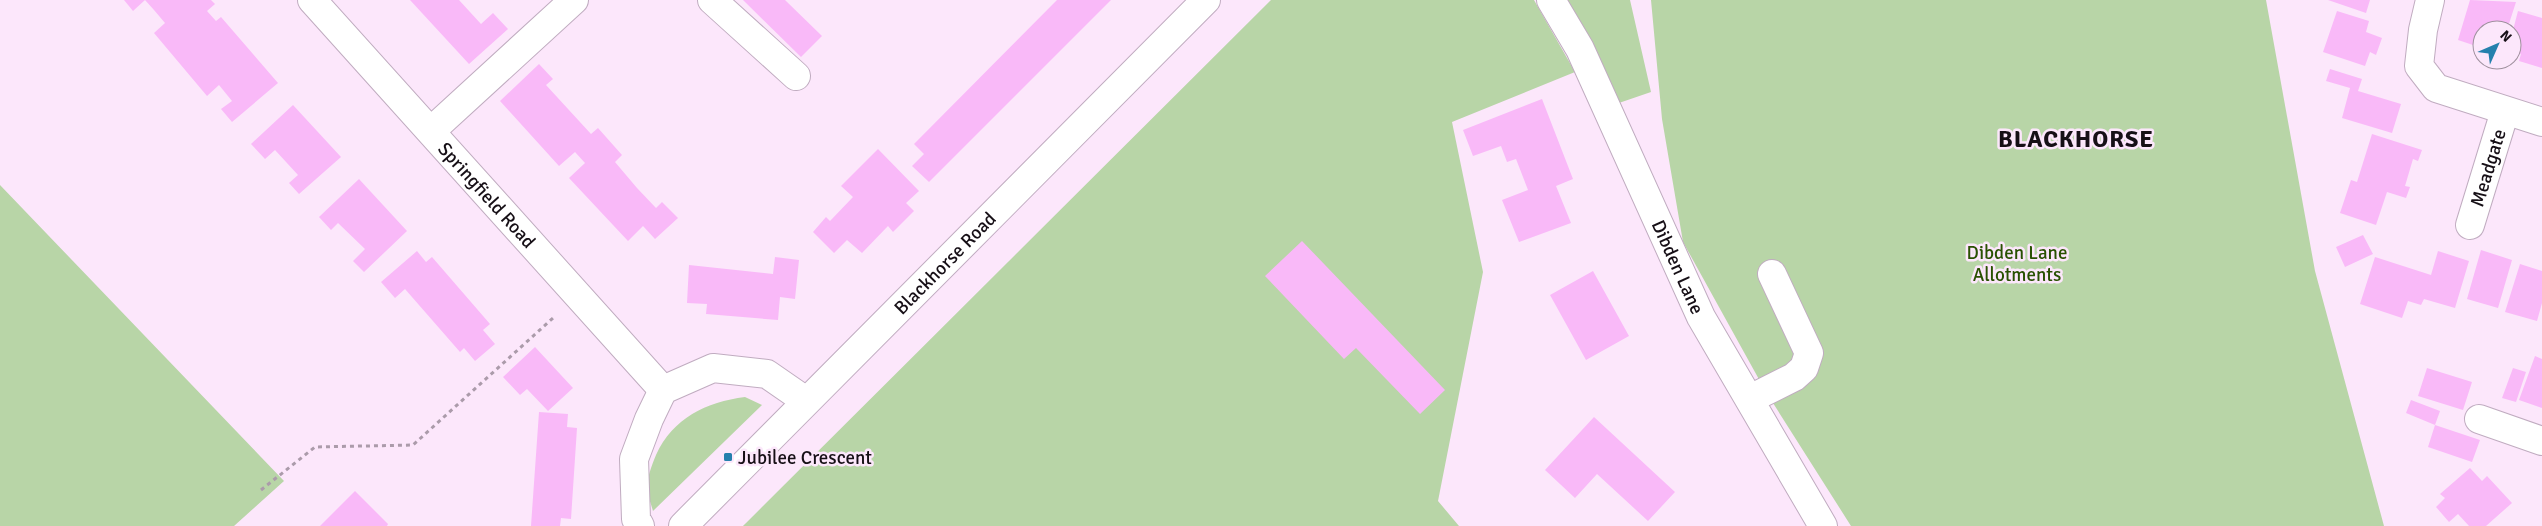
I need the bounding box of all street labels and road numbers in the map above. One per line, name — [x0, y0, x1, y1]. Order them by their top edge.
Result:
street label: Meadgate — [2465, 126, 2512, 210]
street label: Springfield Road — [433, 137, 540, 253]
street label: Blackhorse Road — [889, 207, 1001, 320]
street label: Dibden Lane — [1646, 216, 1709, 318]

